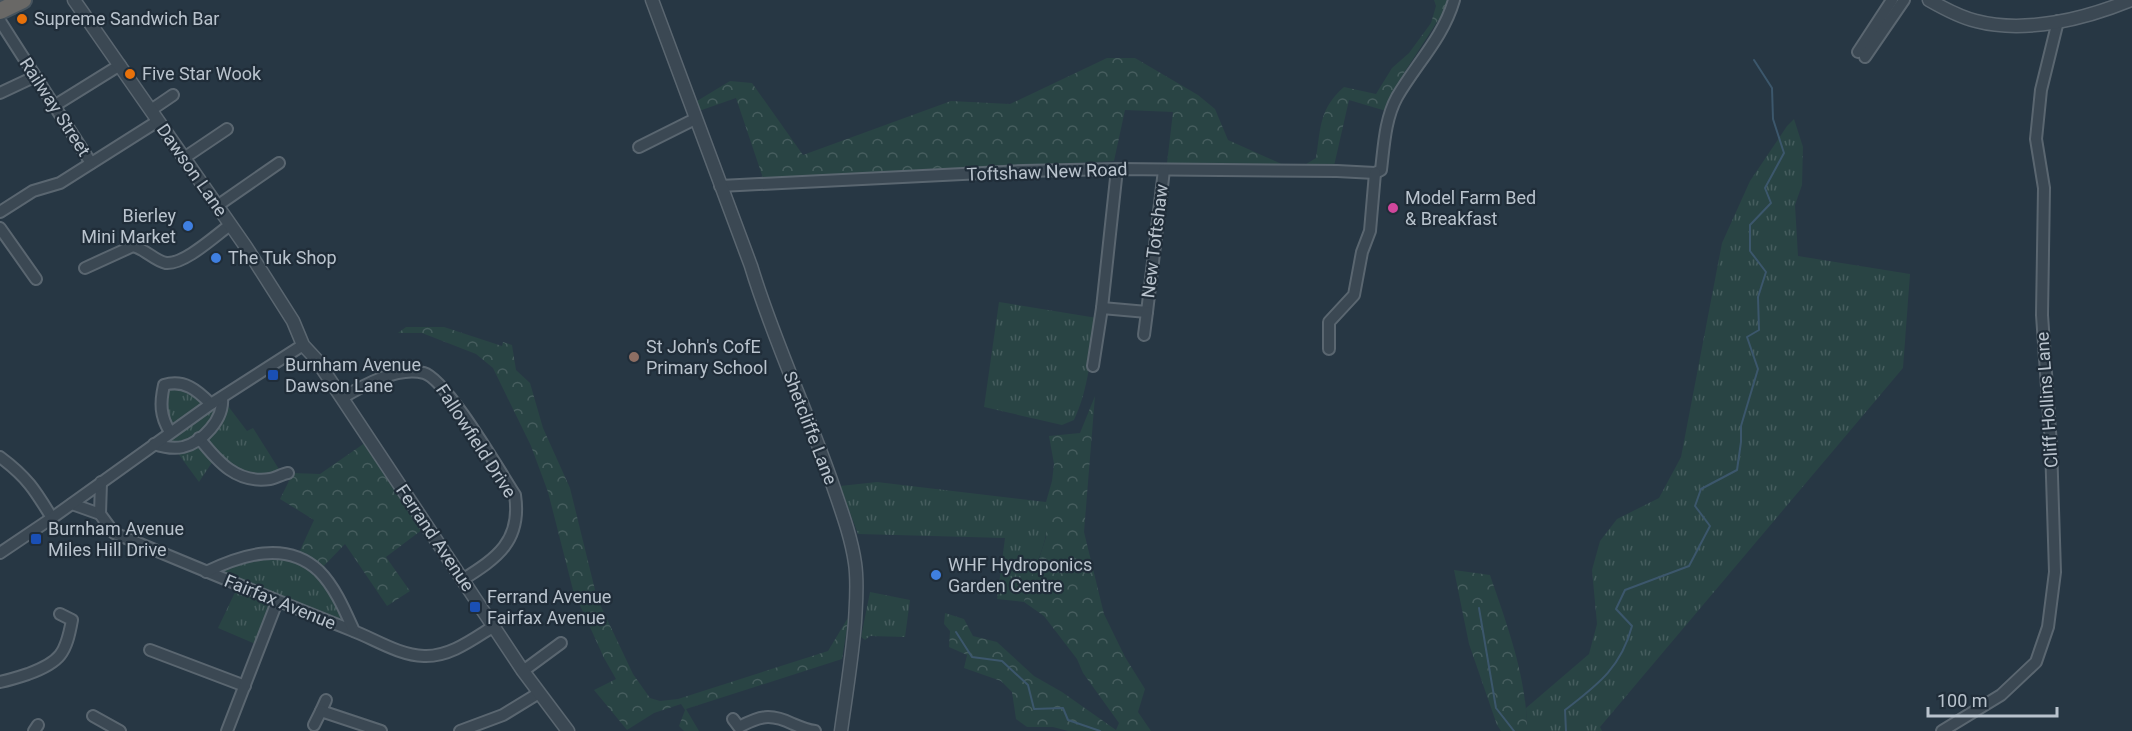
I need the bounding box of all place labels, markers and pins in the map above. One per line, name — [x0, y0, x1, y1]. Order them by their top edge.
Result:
place label: Supreme Sandwich Bar — [34, 8, 219, 29]
marker: Supreme Sandwich Bar — [15, 12, 29, 26]
place label: Five Star Wook — [142, 63, 262, 84]
marker: Five Star Wook — [123, 67, 137, 81]
place label: Model Farm Bed & Breakfast — [1405, 187, 1536, 229]
marker: Model Farm Bed & Breakfast — [1386, 201, 1400, 215]
place label: Bierley Mini Market — [81, 205, 176, 247]
marker: Bierley Mini Market — [181, 219, 195, 233]
place label: The Tuk Shop — [228, 247, 337, 268]
marker: The Tuk Shop — [209, 251, 223, 265]
place label: St John's CofE Primary School — [646, 336, 768, 378]
marker: St John's CofE Primary School — [627, 350, 641, 364]
place label: Burnham Avenue Dawson Lane — [285, 354, 421, 396]
marker: Burnham Avenue Dawson Lane — [266, 368, 280, 382]
place label: Burnham Avenue Miles Hill Drive — [48, 518, 184, 560]
marker: Burnham Avenue Miles Hill Drive — [29, 532, 43, 546]
place label: WHF Hydroponics Garden Centre — [948, 554, 1092, 596]
marker: WHF Hydroponics Garden Centre — [929, 568, 943, 582]
place label: Ferrand Avenue Fairfax Avenue — [487, 586, 611, 628]
marker: Ferrand Avenue Fairfax Avenue — [468, 600, 482, 614]

